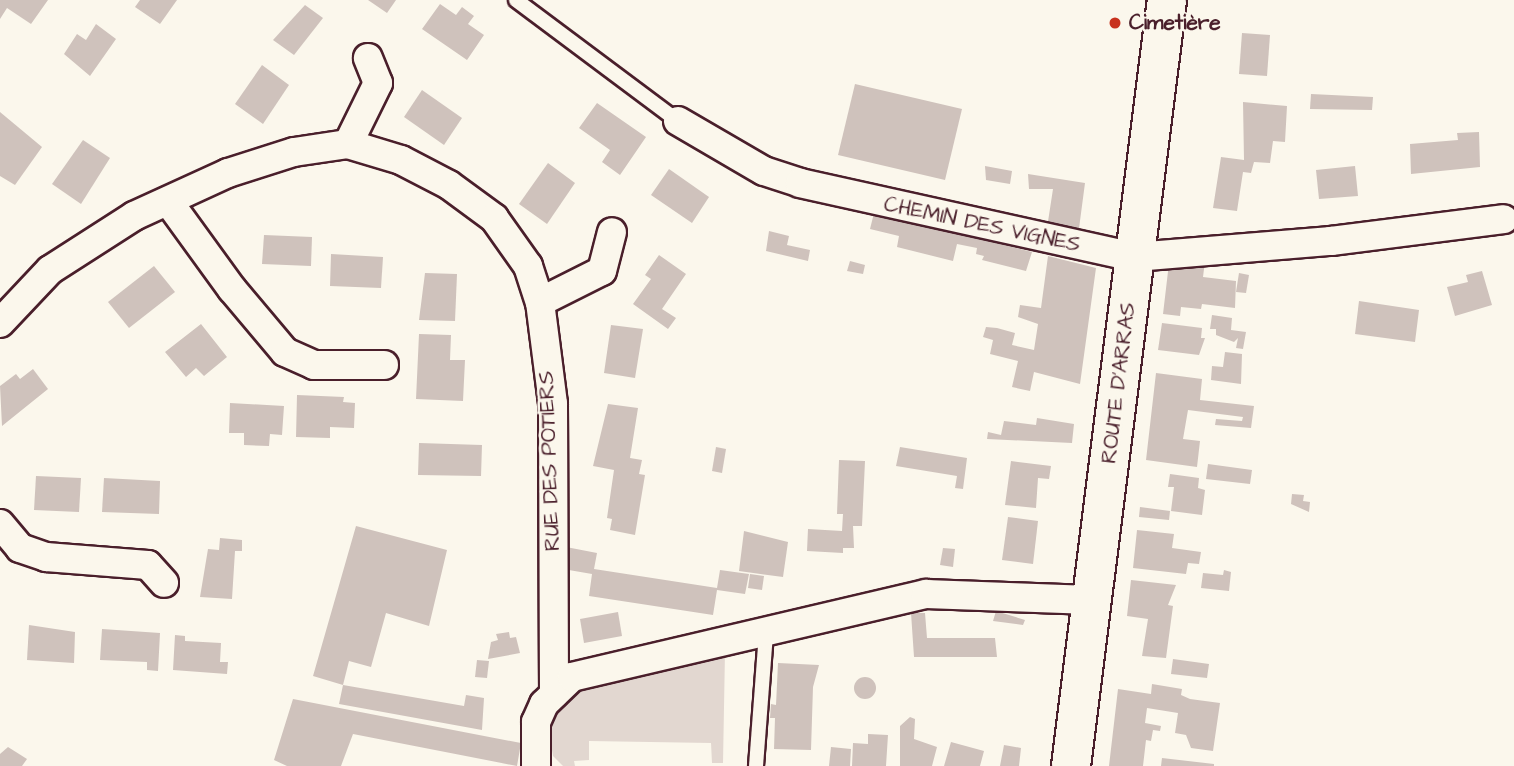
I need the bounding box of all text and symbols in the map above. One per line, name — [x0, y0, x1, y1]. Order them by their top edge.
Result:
place label: Cimetière — [1129, 10, 1221, 36]
marker: Cimetière — [1107, 15, 1123, 31]
street label: CHEMIN DES VIGNES — [882, 192, 1082, 258]
street label: ROUTE D'ARRAS — [1097, 301, 1141, 465]
street label: RUE DES POTIERS — [534, 371, 566, 551]

